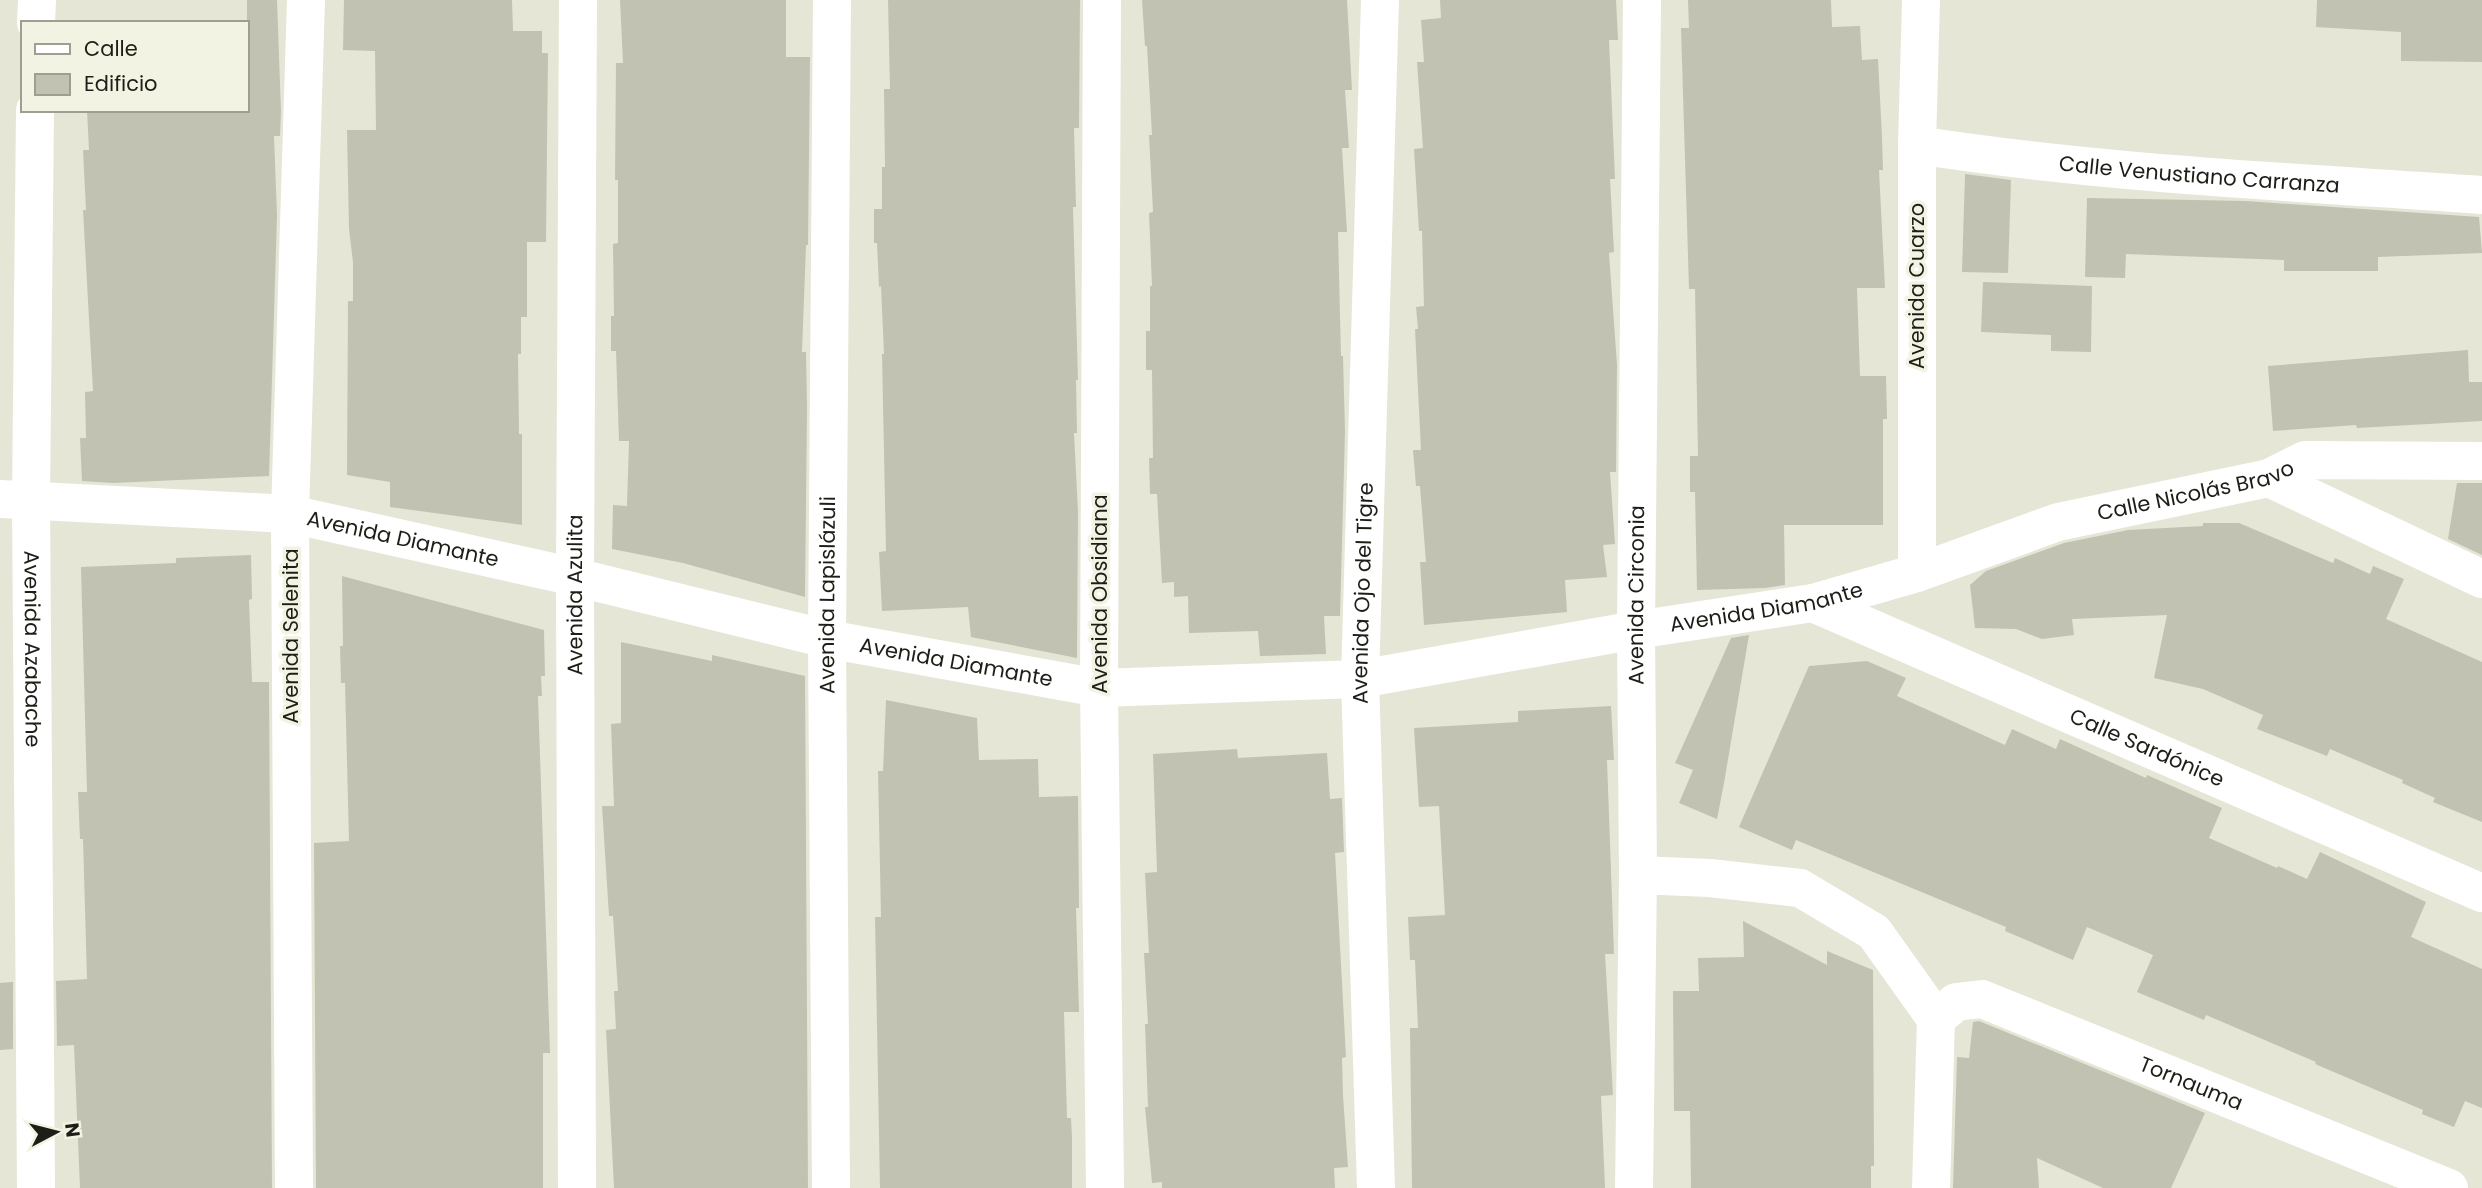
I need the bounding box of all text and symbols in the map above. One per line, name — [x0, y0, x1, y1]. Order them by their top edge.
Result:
legend — [21, 21, 248, 112]
text: Calle — [84, 34, 138, 63]
text: Edificio — [84, 69, 158, 98]
street label: Calle Venustiano Carranza — [2058, 148, 2341, 200]
street label: Avenida Cuarzo — [1902, 203, 1931, 369]
street label: Calle Nicolás Bravo — [2094, 453, 2299, 527]
street label: Avenida Ojo del Tigre — [1345, 482, 1380, 705]
street label: Avenida Obsidiana — [1085, 494, 1114, 694]
street label: Avenida Lapislázuli — [812, 496, 842, 694]
street label: Avenida Diamante — [304, 503, 502, 574]
street label: Avenida Circonia — [1621, 505, 1651, 685]
street label: Avenida Azulita — [560, 514, 589, 676]
street label: Avenida Selenita — [276, 548, 305, 724]
street label: Avenida Azabache — [17, 550, 48, 748]
street label: Avenida Diamante — [1668, 574, 1866, 639]
street label: Avenida Diamante — [857, 630, 1055, 693]
street label: Calle Sardónice — [2065, 701, 2229, 794]
street label: Tornauma — [2135, 1049, 2248, 1117]
north arrow — [21, 1097, 91, 1167]
text: N — [58, 1121, 87, 1139]

